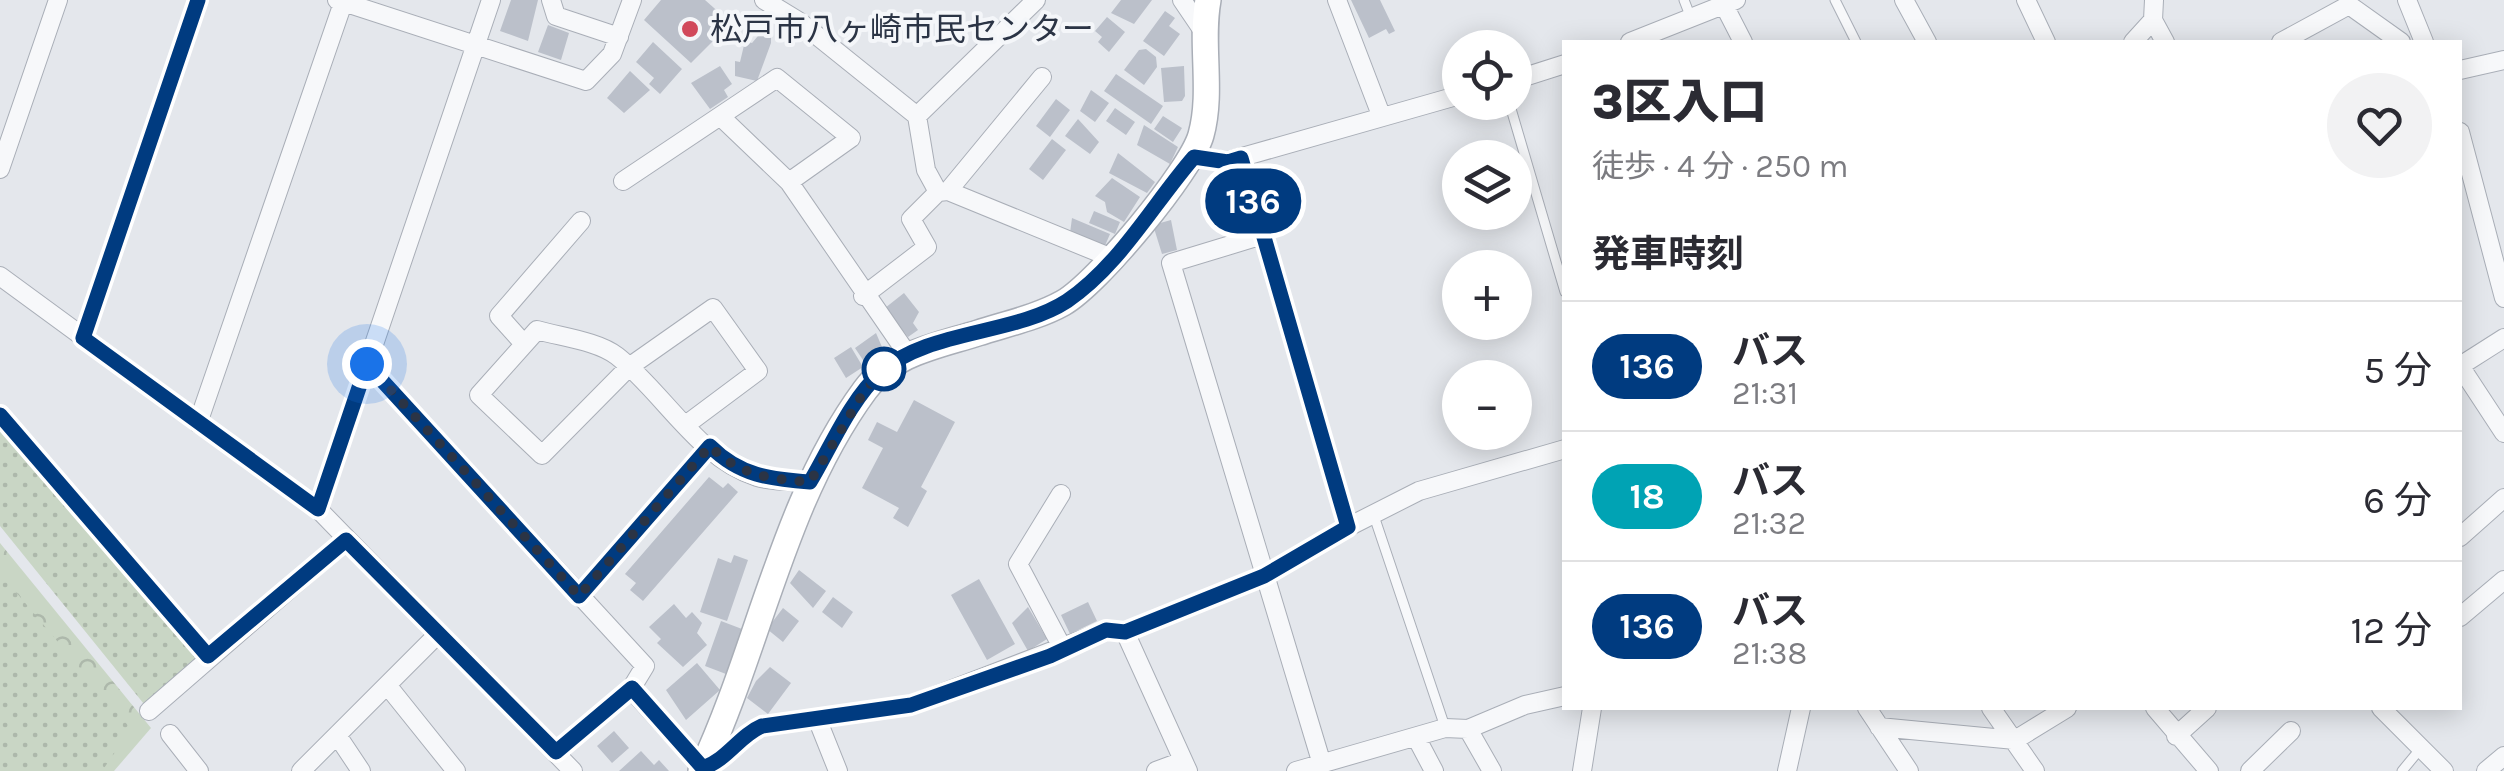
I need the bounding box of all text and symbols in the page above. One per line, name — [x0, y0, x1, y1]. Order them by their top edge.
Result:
place label: 松戸市八ヶ崎市民センター — [710, 11, 1094, 48]
marker: 松戸市八ヶ崎市民センター — [679, 18, 701, 40]
map controls — [1442, 30, 1532, 450]
button: locate — [1442, 30, 1532, 120]
button: heart — [2327, 73, 2432, 178]
text: 3区入口 — [1592, 74, 1767, 130]
button: layers — [1442, 140, 1532, 230]
text: 徒歩 · 4 分 · 250 m — [1592, 148, 1848, 185]
line badge: 136 — [1196, 168, 1310, 234]
text: 136 — [1225, 181, 1281, 222]
text: 発車時刻 — [1592, 232, 1744, 277]
button: + — [1442, 250, 1532, 340]
text: バス — [1732, 329, 1808, 374]
your location — [342, 339, 392, 389]
text: 136 — [1619, 346, 1675, 387]
unlabelled marker — [863, 348, 905, 390]
text: 5 分 — [2364, 348, 2432, 393]
button: − — [1442, 360, 1532, 450]
text: 21:31 — [1732, 375, 1798, 412]
text: バス — [1732, 459, 1808, 504]
text: 18 — [1629, 476, 1665, 517]
text: 6 分 — [2363, 478, 2432, 523]
text: 21:32 — [1732, 505, 1806, 542]
text: バス — [1732, 589, 1808, 634]
text: 136 — [1619, 606, 1675, 647]
text: 12 分 — [2350, 608, 2432, 653]
text: 21:38 — [1732, 635, 1807, 672]

